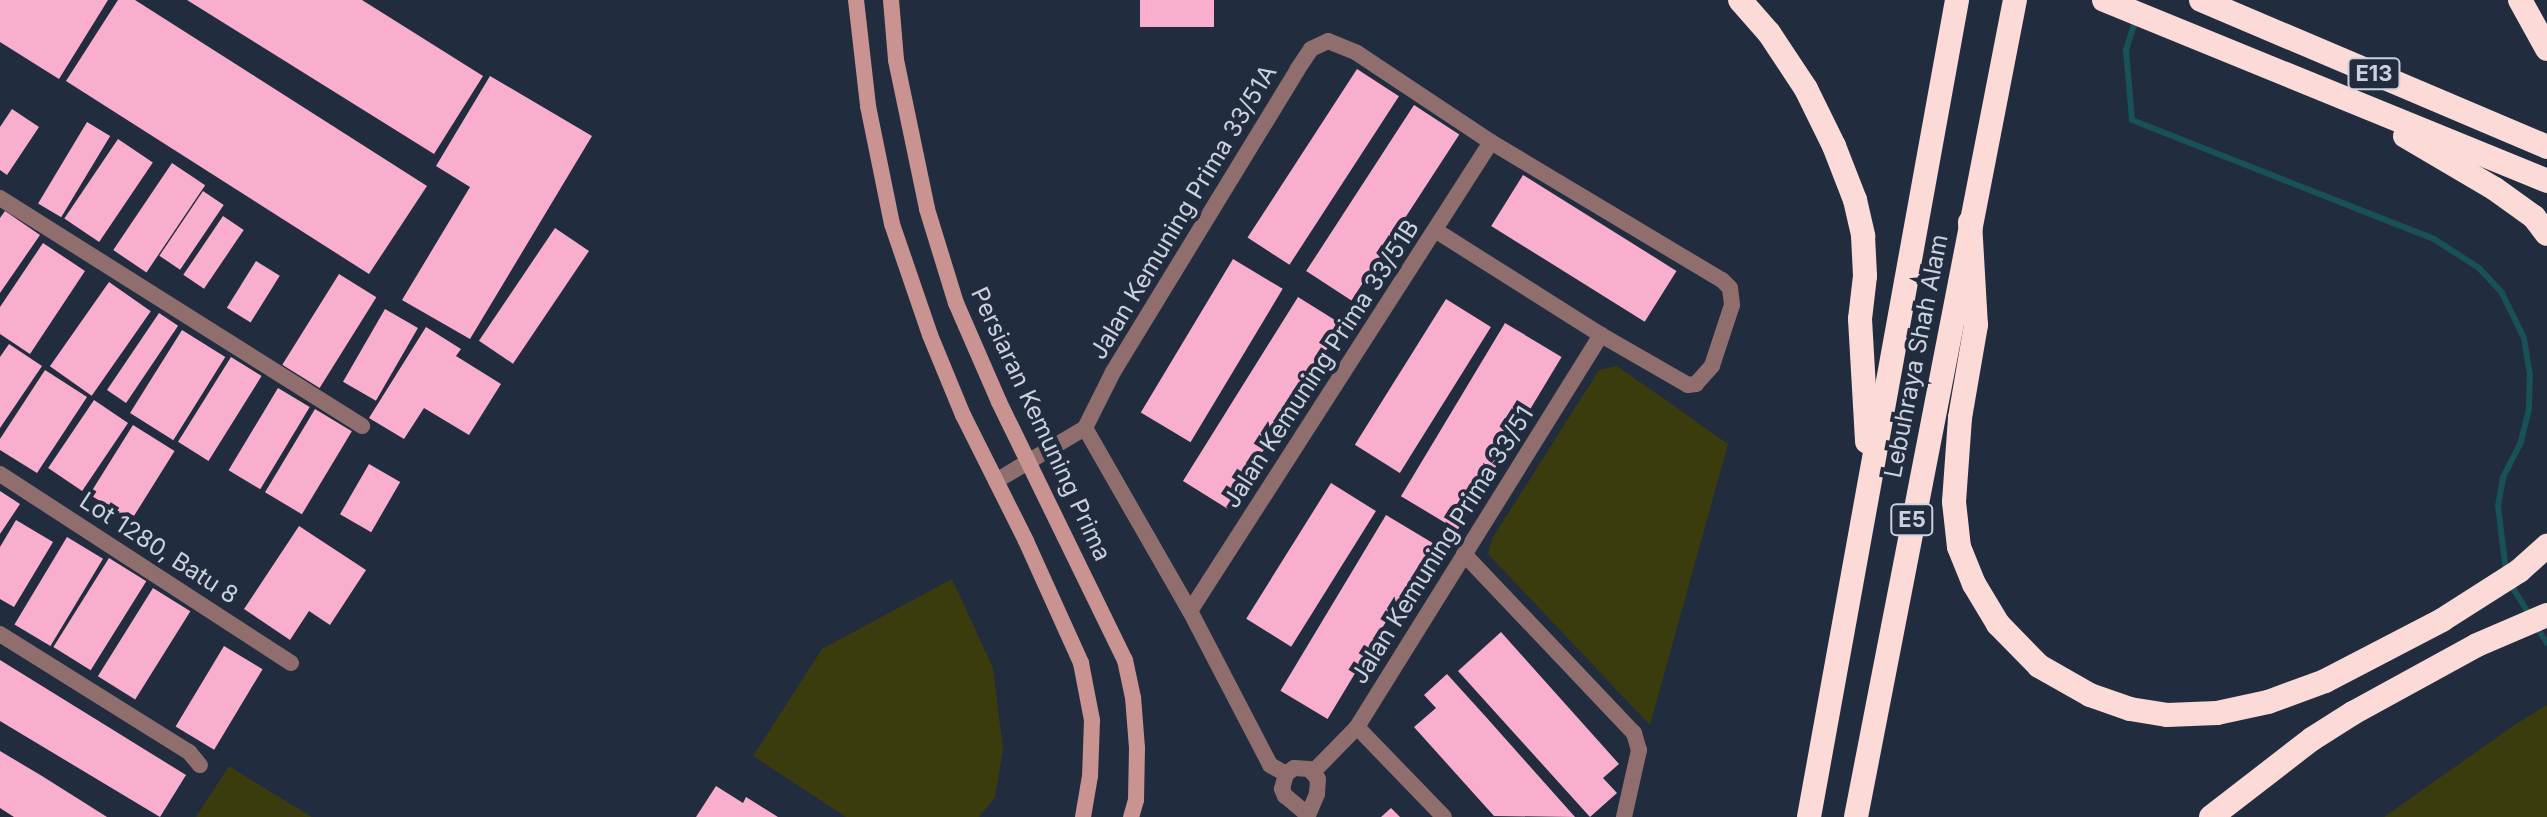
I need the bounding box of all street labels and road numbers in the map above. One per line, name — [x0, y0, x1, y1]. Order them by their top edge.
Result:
road number: E13 — [2346, 56, 2402, 92]
street label: Jalan Kemuning Prima 33/51A — [1084, 60, 1282, 364]
street label: Jalan Kemuning Prima 33/51B — [1217, 215, 1425, 513]
street label: Lebuhraya Shah Alam — [1878, 232, 1954, 480]
street label: Persiaran Kemuning Prima — [965, 283, 1117, 565]
street label: Jalan Kemuning Prima 33/51 — [1345, 401, 1539, 689]
street label: Lot 1280, Batu 8 — [74, 486, 244, 610]
road number: E5 — [1890, 502, 1934, 538]

